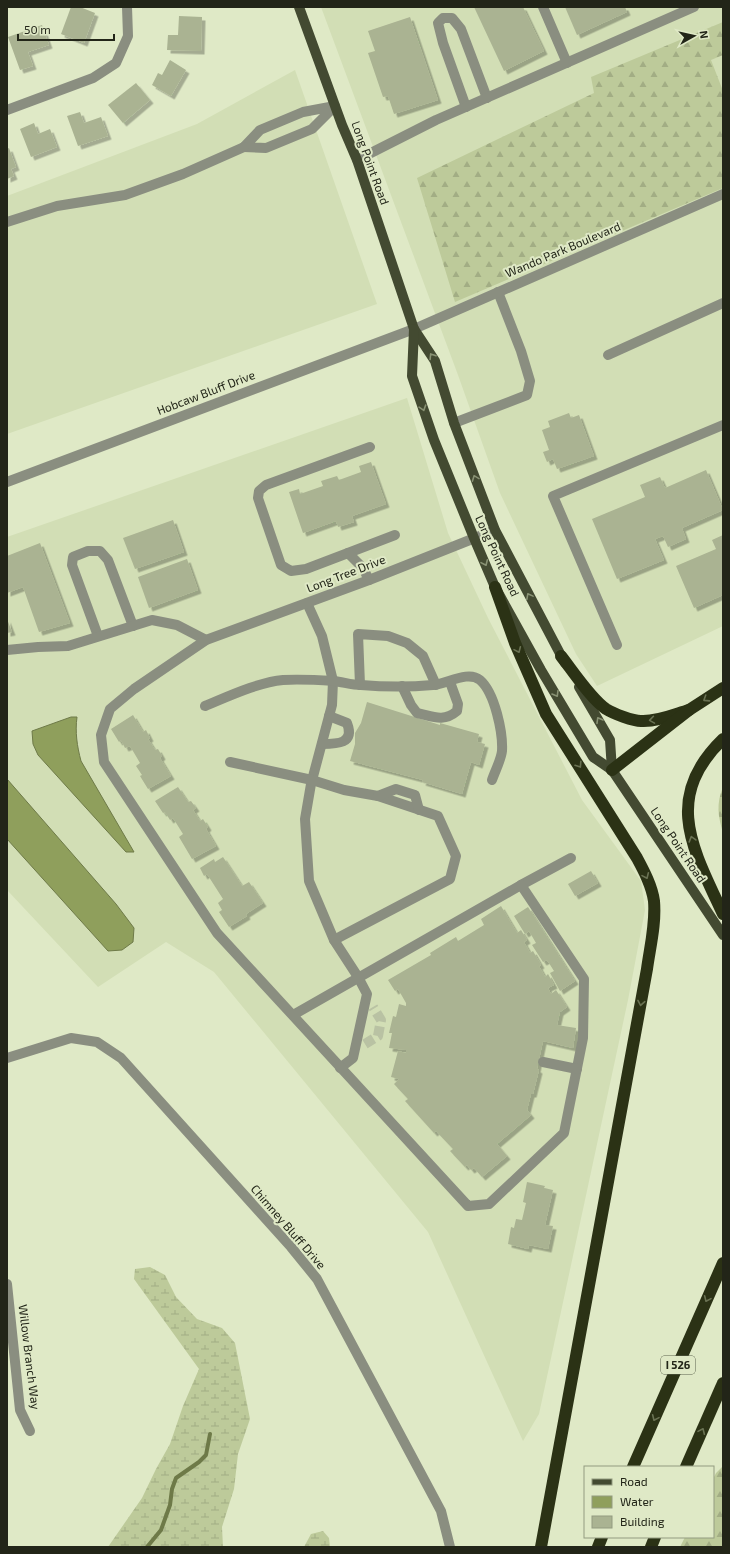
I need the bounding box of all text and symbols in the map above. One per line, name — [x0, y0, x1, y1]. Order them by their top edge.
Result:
scale bar — [18, 16, 114, 42]
north arrow — [674, 16, 714, 56]
text: 50 m — [24, 22, 51, 36]
text: N — [697, 30, 711, 39]
street label: Long Point Road — [349, 119, 393, 206]
street label: Wando Park Boulevard — [503, 218, 622, 280]
one-way arrow — [429, 353, 436, 360]
street label: Hobcaw Bluff Drive — [155, 367, 257, 417]
one-way arrow — [418, 404, 427, 411]
one-way arrow — [472, 475, 480, 482]
street label: Long Point Road — [473, 513, 523, 598]
street label: Long Tree Drive — [304, 552, 387, 595]
one-way arrow — [480, 558, 488, 566]
one-way arrow — [527, 593, 534, 601]
one-way arrow — [513, 646, 521, 653]
one-way arrow — [551, 690, 558, 697]
one-way arrow — [703, 694, 710, 702]
one-way arrow — [648, 715, 655, 724]
one-way arrow — [596, 717, 603, 724]
one-way arrow — [574, 760, 581, 767]
street label: Long Point Road — [648, 804, 709, 885]
one-way arrow — [688, 836, 697, 843]
one-way arrow — [641, 871, 649, 879]
one-way arrow — [637, 1000, 645, 1006]
street label: Chimney Bluff Drive — [248, 1181, 329, 1271]
one-way arrow — [704, 1295, 712, 1302]
street label: Willow Branch Way — [17, 1303, 43, 1411]
road number: I 526 — [661, 1356, 695, 1374]
one-way arrow — [652, 1413, 660, 1421]
one-way arrow — [697, 1428, 705, 1436]
legend — [584, 1466, 714, 1538]
text: Road — [620, 1474, 648, 1488]
text: Water — [620, 1494, 654, 1508]
text: Building — [620, 1514, 665, 1528]

